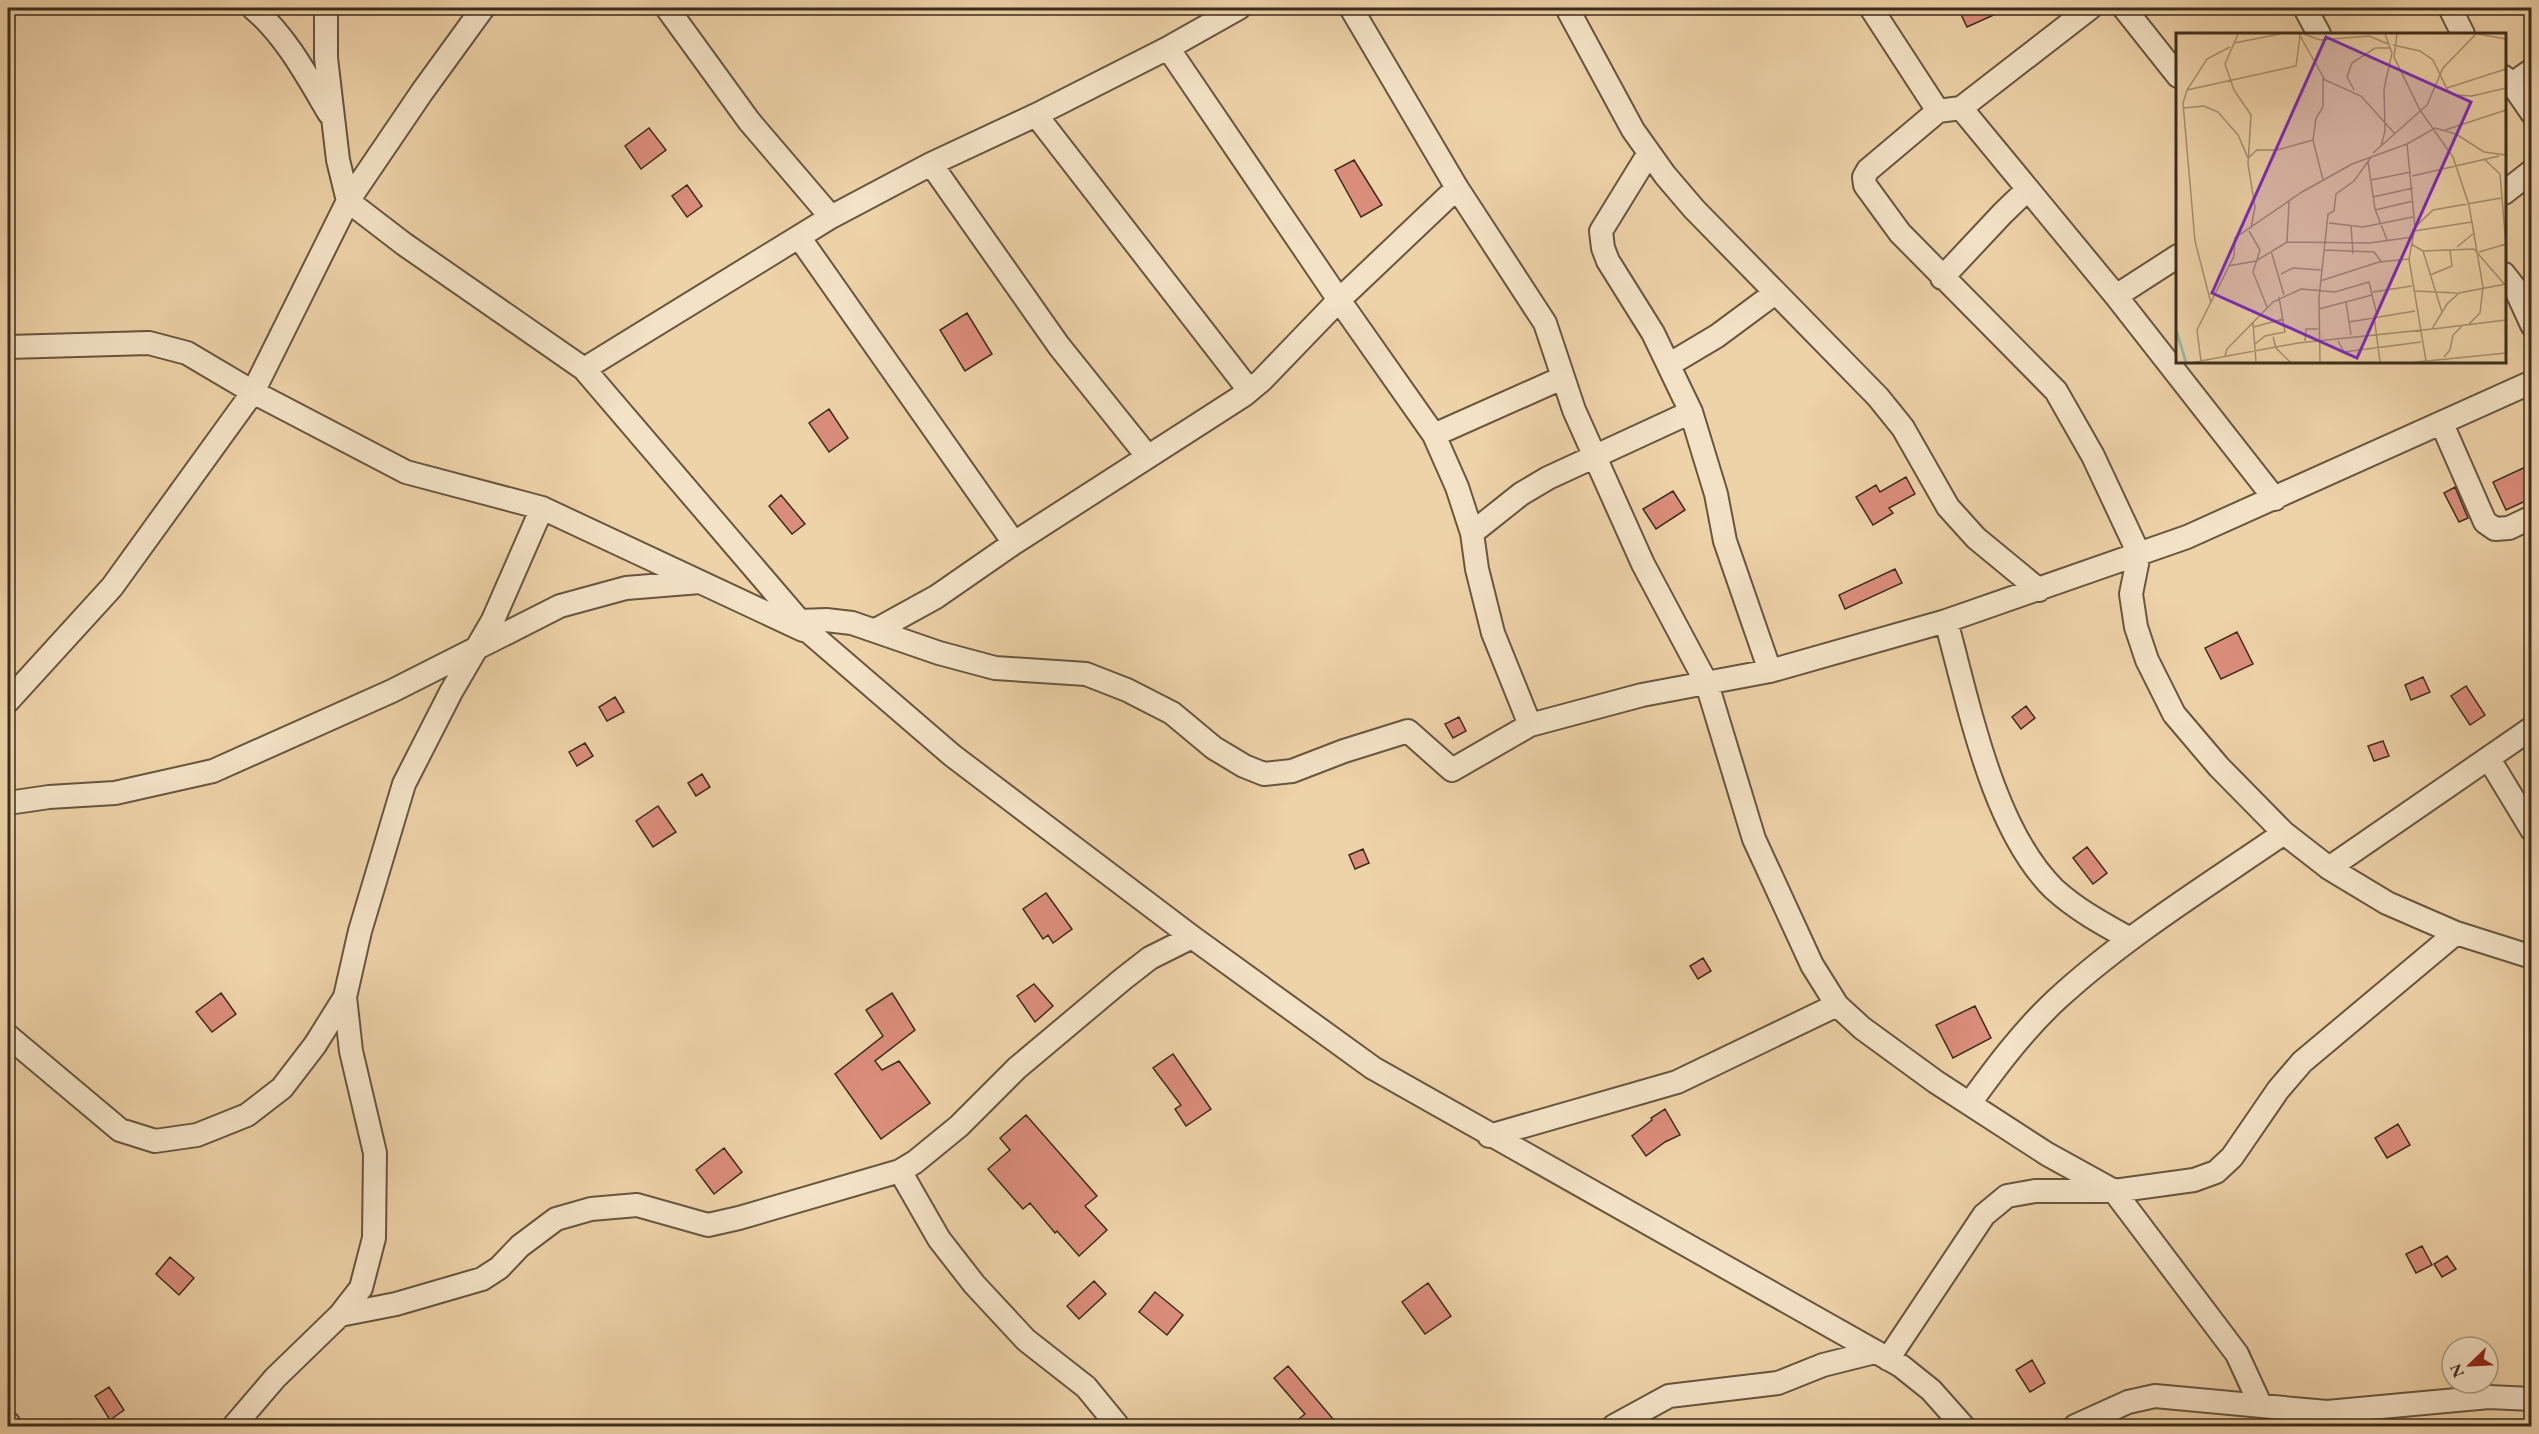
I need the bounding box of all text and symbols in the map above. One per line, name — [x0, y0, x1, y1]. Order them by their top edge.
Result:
inset map — [2176, 33, 2506, 363]
north arrow — [2440, 1335, 2500, 1395]
text: N — [2445, 1361, 2469, 1381]

